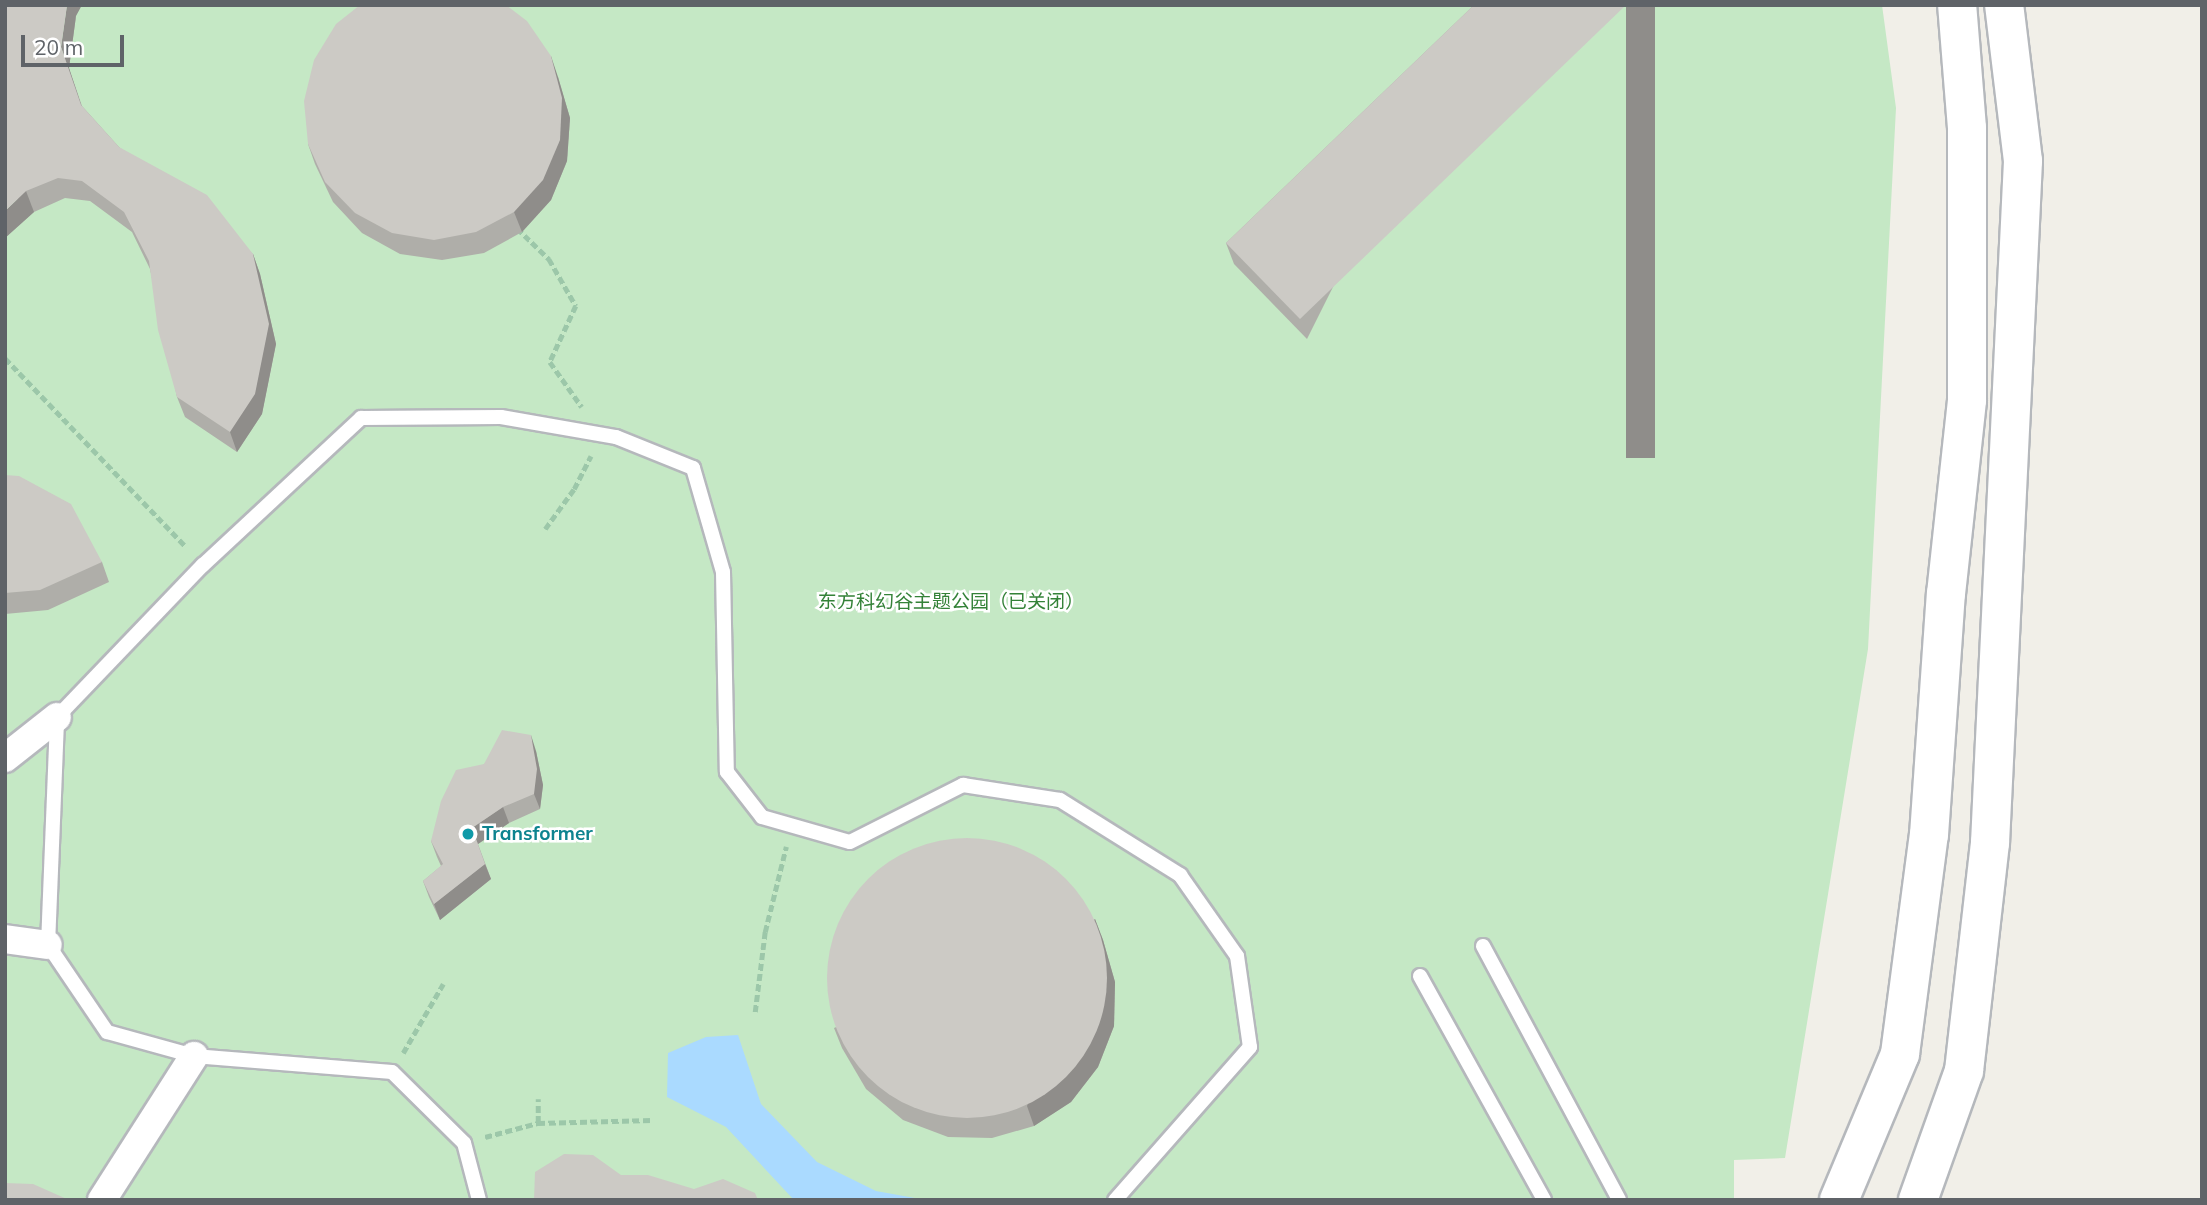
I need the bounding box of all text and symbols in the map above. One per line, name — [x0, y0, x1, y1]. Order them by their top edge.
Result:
scale bar — [24, 21, 128, 65]
text: 20 m — [34, 34, 83, 60]
park label: 东方科幻谷主题公园（已关闭） — [818, 591, 1084, 613]
place label: Transformer — [482, 823, 593, 845]
marker: Transformer — [460, 826, 476, 842]

